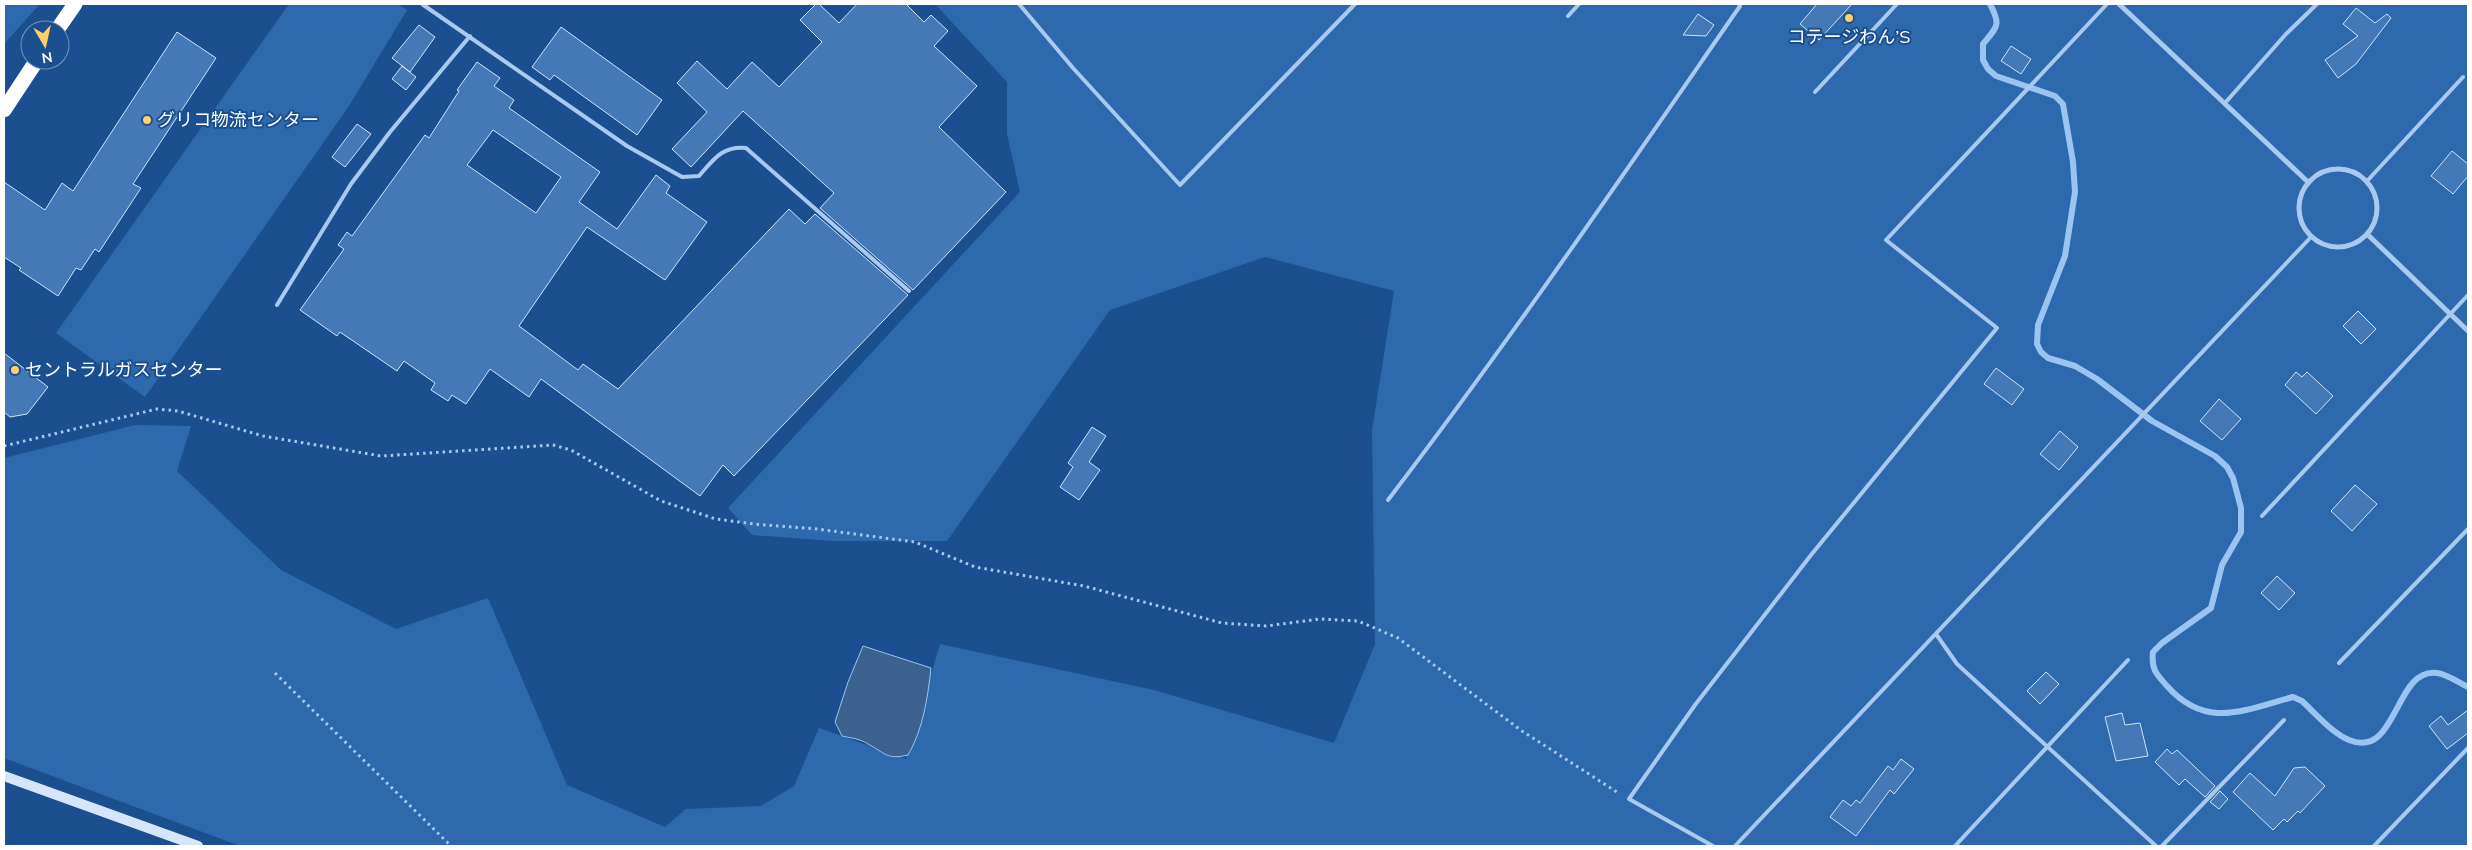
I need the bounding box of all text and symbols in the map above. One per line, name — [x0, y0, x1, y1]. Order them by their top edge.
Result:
marker: コテージわん’S — [1843, 12, 1855, 24]
north arrow — [20, 20, 70, 70]
place label: コテージわん’S — [1788, 25, 1910, 48]
text: N — [40, 48, 54, 68]
place label: グリコ物流センター — [157, 108, 319, 131]
marker: グリコ物流センター — [141, 114, 153, 126]
place label: セントラルガスセンター — [25, 358, 222, 381]
marker: セントラルガスセンター — [9, 364, 21, 376]

